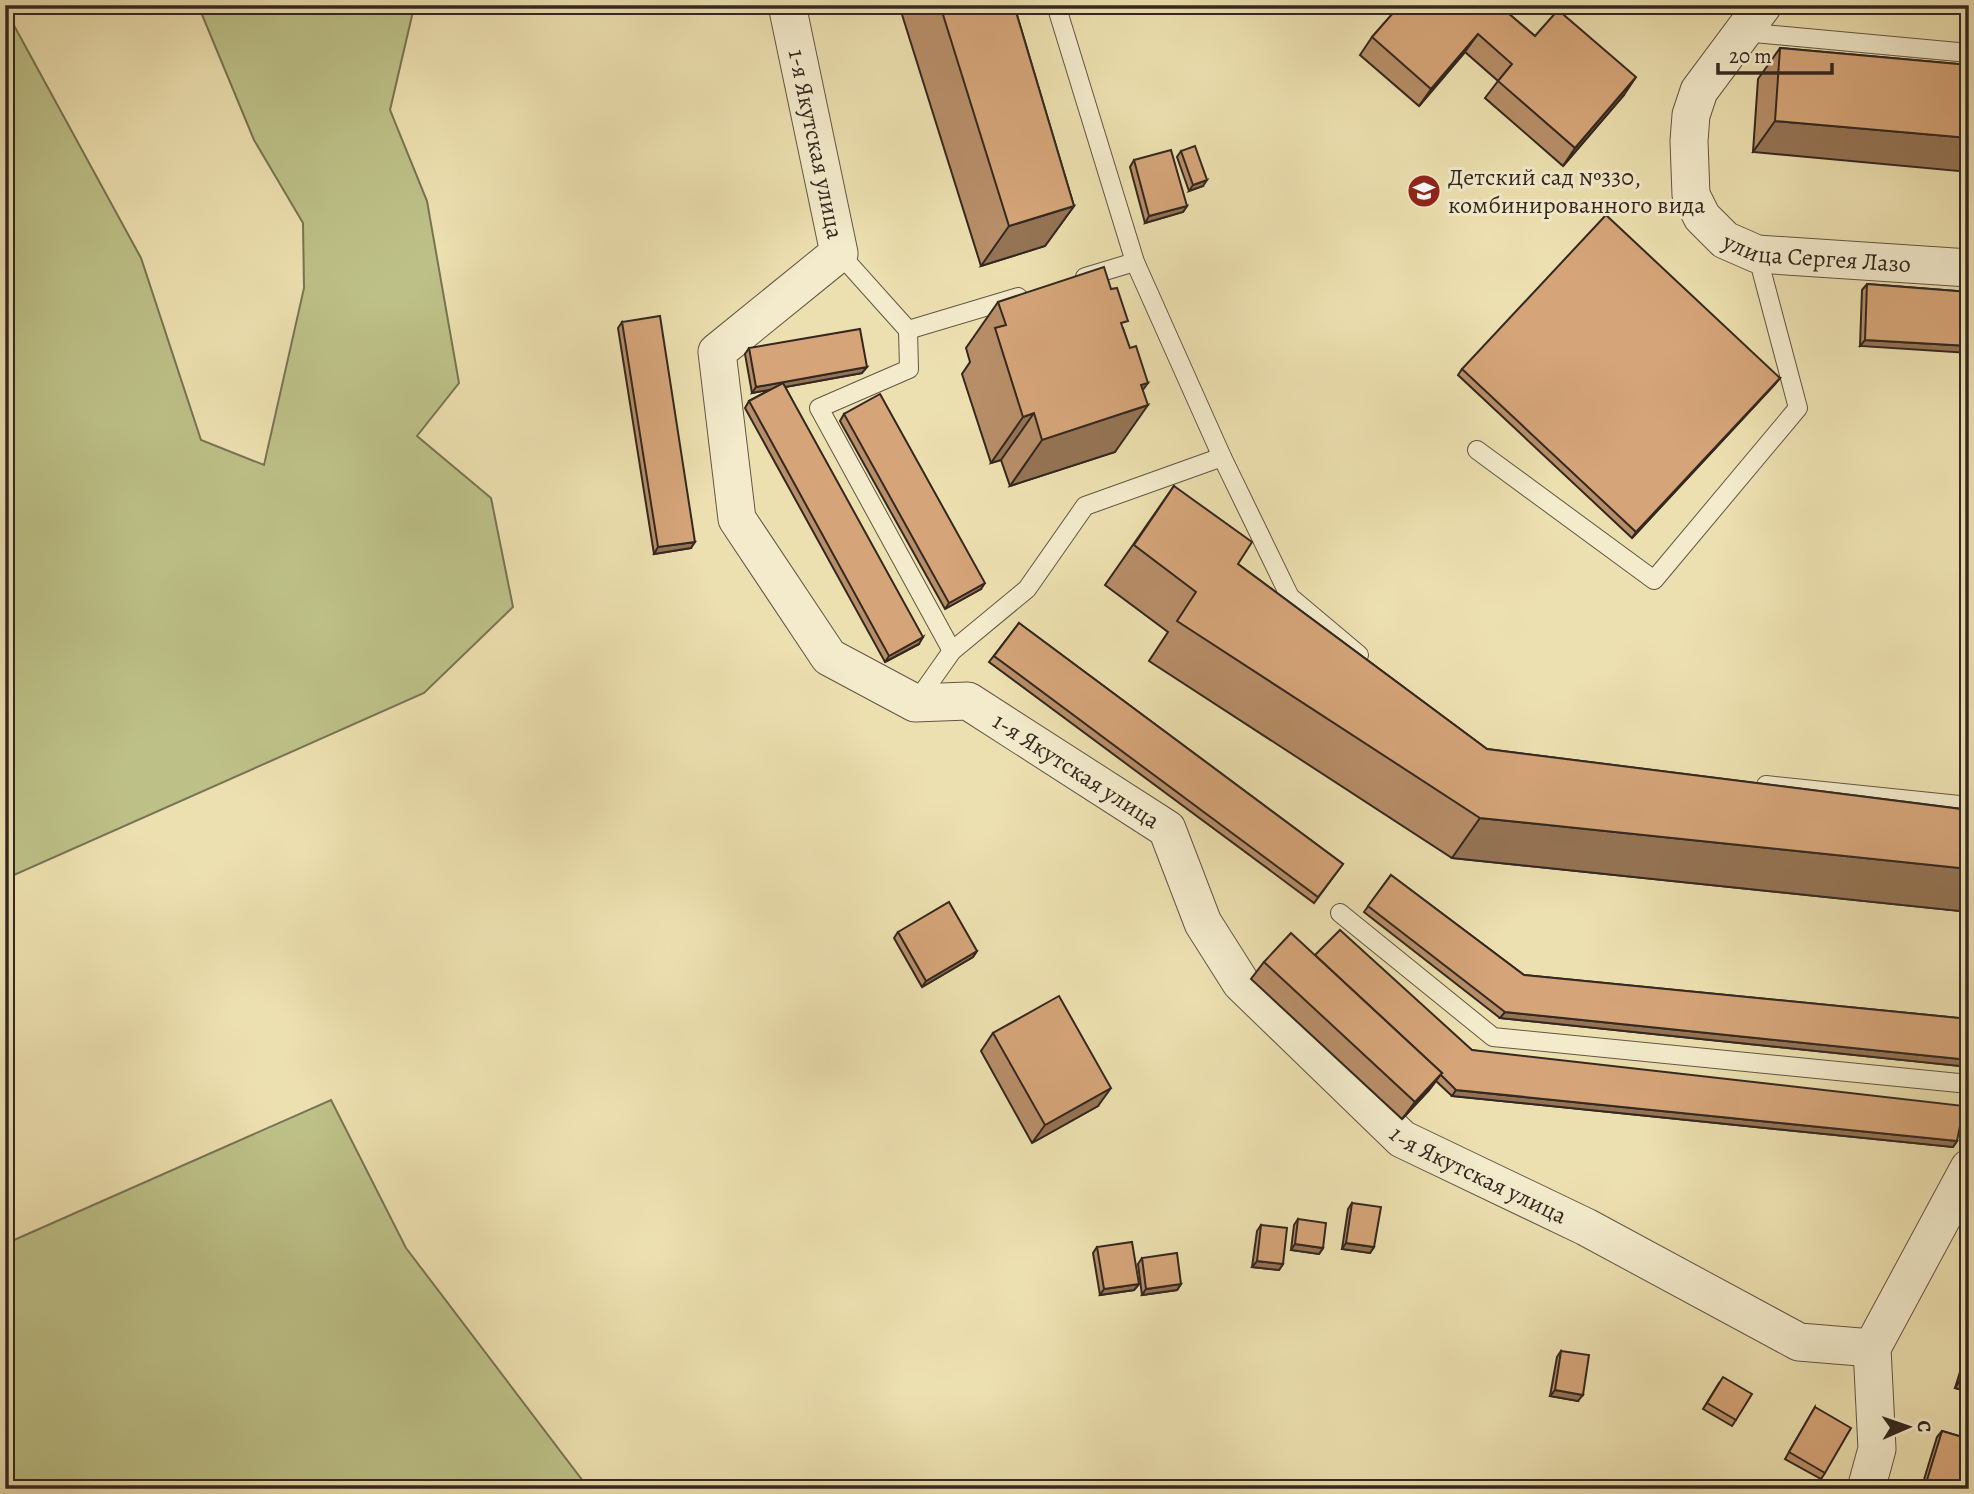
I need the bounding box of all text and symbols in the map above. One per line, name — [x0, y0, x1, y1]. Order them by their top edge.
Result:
scale bar — [1718, 32, 1832, 76]
text: 20 m — [1729, 42, 1772, 70]
street label: 1-я Якутская улица — [781, 46, 852, 242]
place label: Детский сад №330, комбинированного вида — [1448, 161, 1705, 221]
school or university icon: Детский сад №330, комбинированного вида — [1405, 172, 1443, 210]
street label: улица Сергея Лазо — [1717, 225, 1912, 280]
street label: 1-я Якутская улица — [987, 705, 1166, 836]
street label: 1-я Якутская улица — [1382, 1119, 1572, 1231]
north arrow — [1872, 1392, 1942, 1462]
text: С — [1911, 1420, 1937, 1433]

